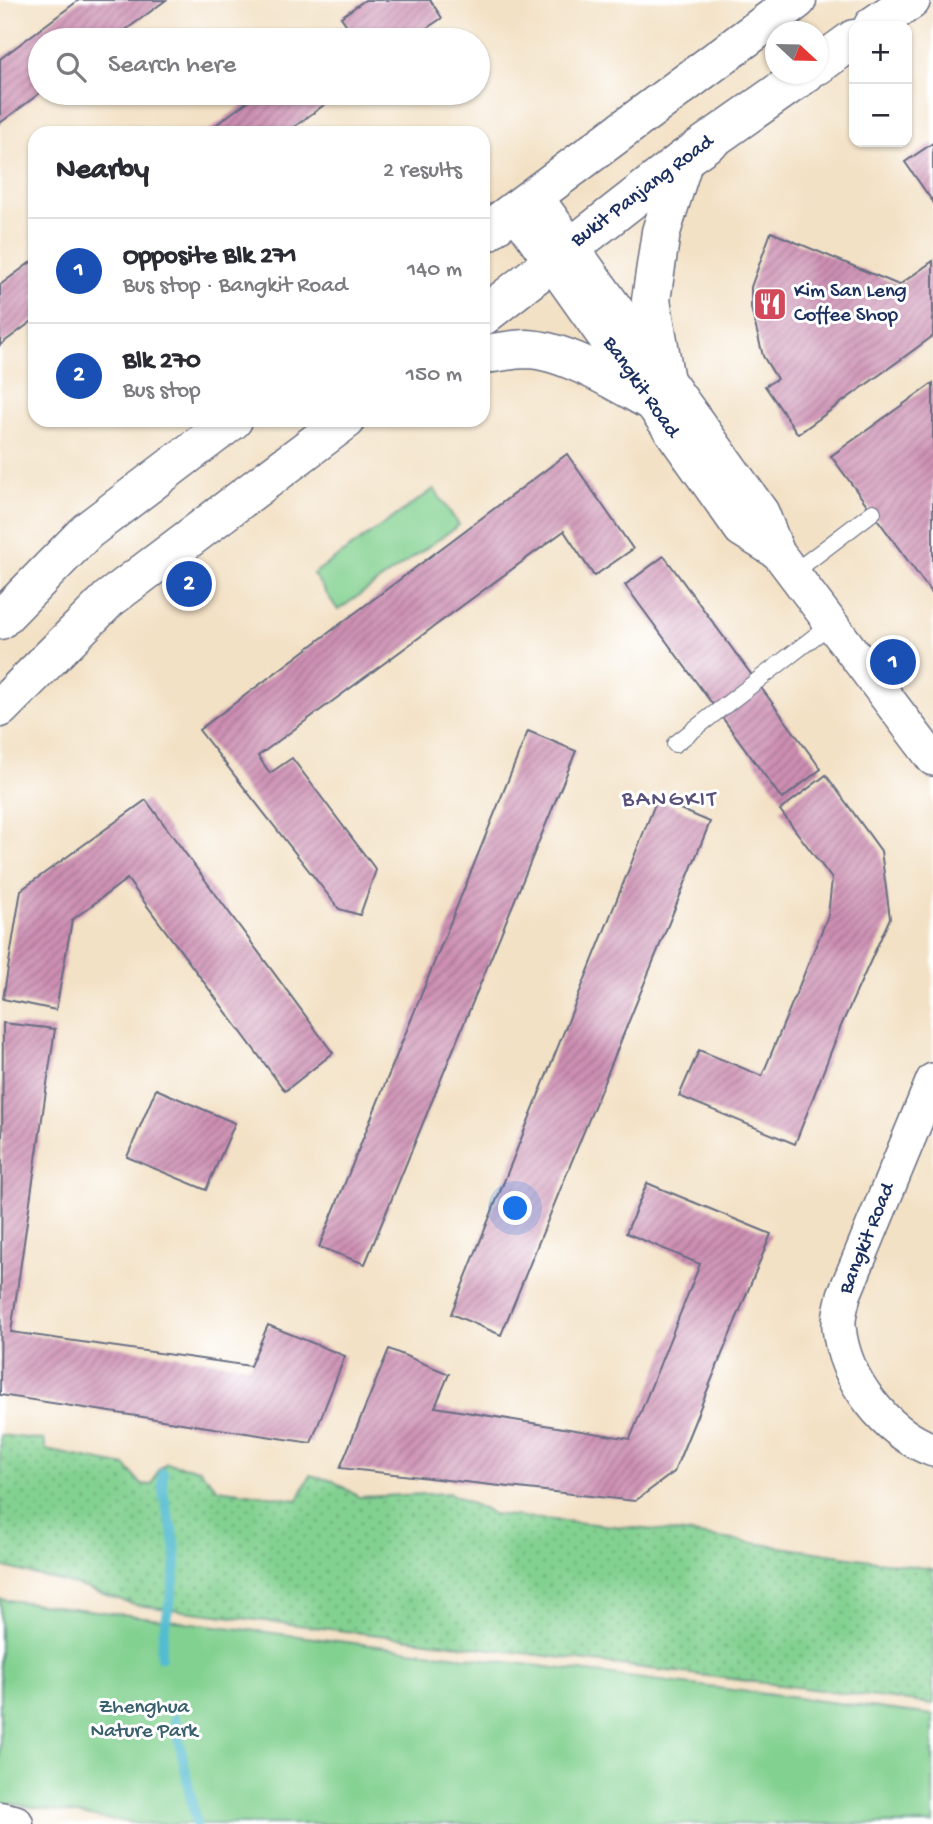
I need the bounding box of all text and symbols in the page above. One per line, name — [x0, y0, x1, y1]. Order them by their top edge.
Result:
north arrow — [765, 21, 828, 84]
map controls — [849, 21, 912, 147]
button: + — [849, 21, 912, 84]
search box — [28, 28, 490, 105]
icon: search — [52, 48, 90, 86]
text: Search here — [108, 51, 236, 82]
button: − — [849, 84, 912, 147]
street label: Bukit Panjang Road — [566, 129, 720, 254]
text: Nearby — [56, 154, 149, 189]
text: 2 results — [383, 158, 462, 185]
text: Opposite Blk 271 — [123, 242, 297, 273]
text: 1 — [74, 257, 84, 284]
text: 140 m — [407, 257, 462, 284]
text: Bus stop · Bangkit Road — [123, 273, 348, 300]
place label: Kim San Leng Coffee Shop — [794, 280, 907, 329]
restaurant icon: Kim San Leng Coffee Shop — [751, 285, 789, 323]
street label: Bangkit Road — [595, 332, 685, 445]
text: Blk 270 — [123, 347, 201, 378]
text: 2 — [73, 362, 85, 389]
text: 150 m — [406, 362, 462, 389]
text: Bus stop — [123, 378, 201, 405]
pin: 2 — [166, 558, 212, 610]
pin: 1 — [870, 636, 916, 688]
district label: BANGKIT — [621, 787, 718, 814]
street label: Bangkit Road — [834, 1178, 902, 1299]
your location — [498, 1191, 532, 1225]
park label: Zhenghua Nature Park — [90, 1696, 200, 1745]

